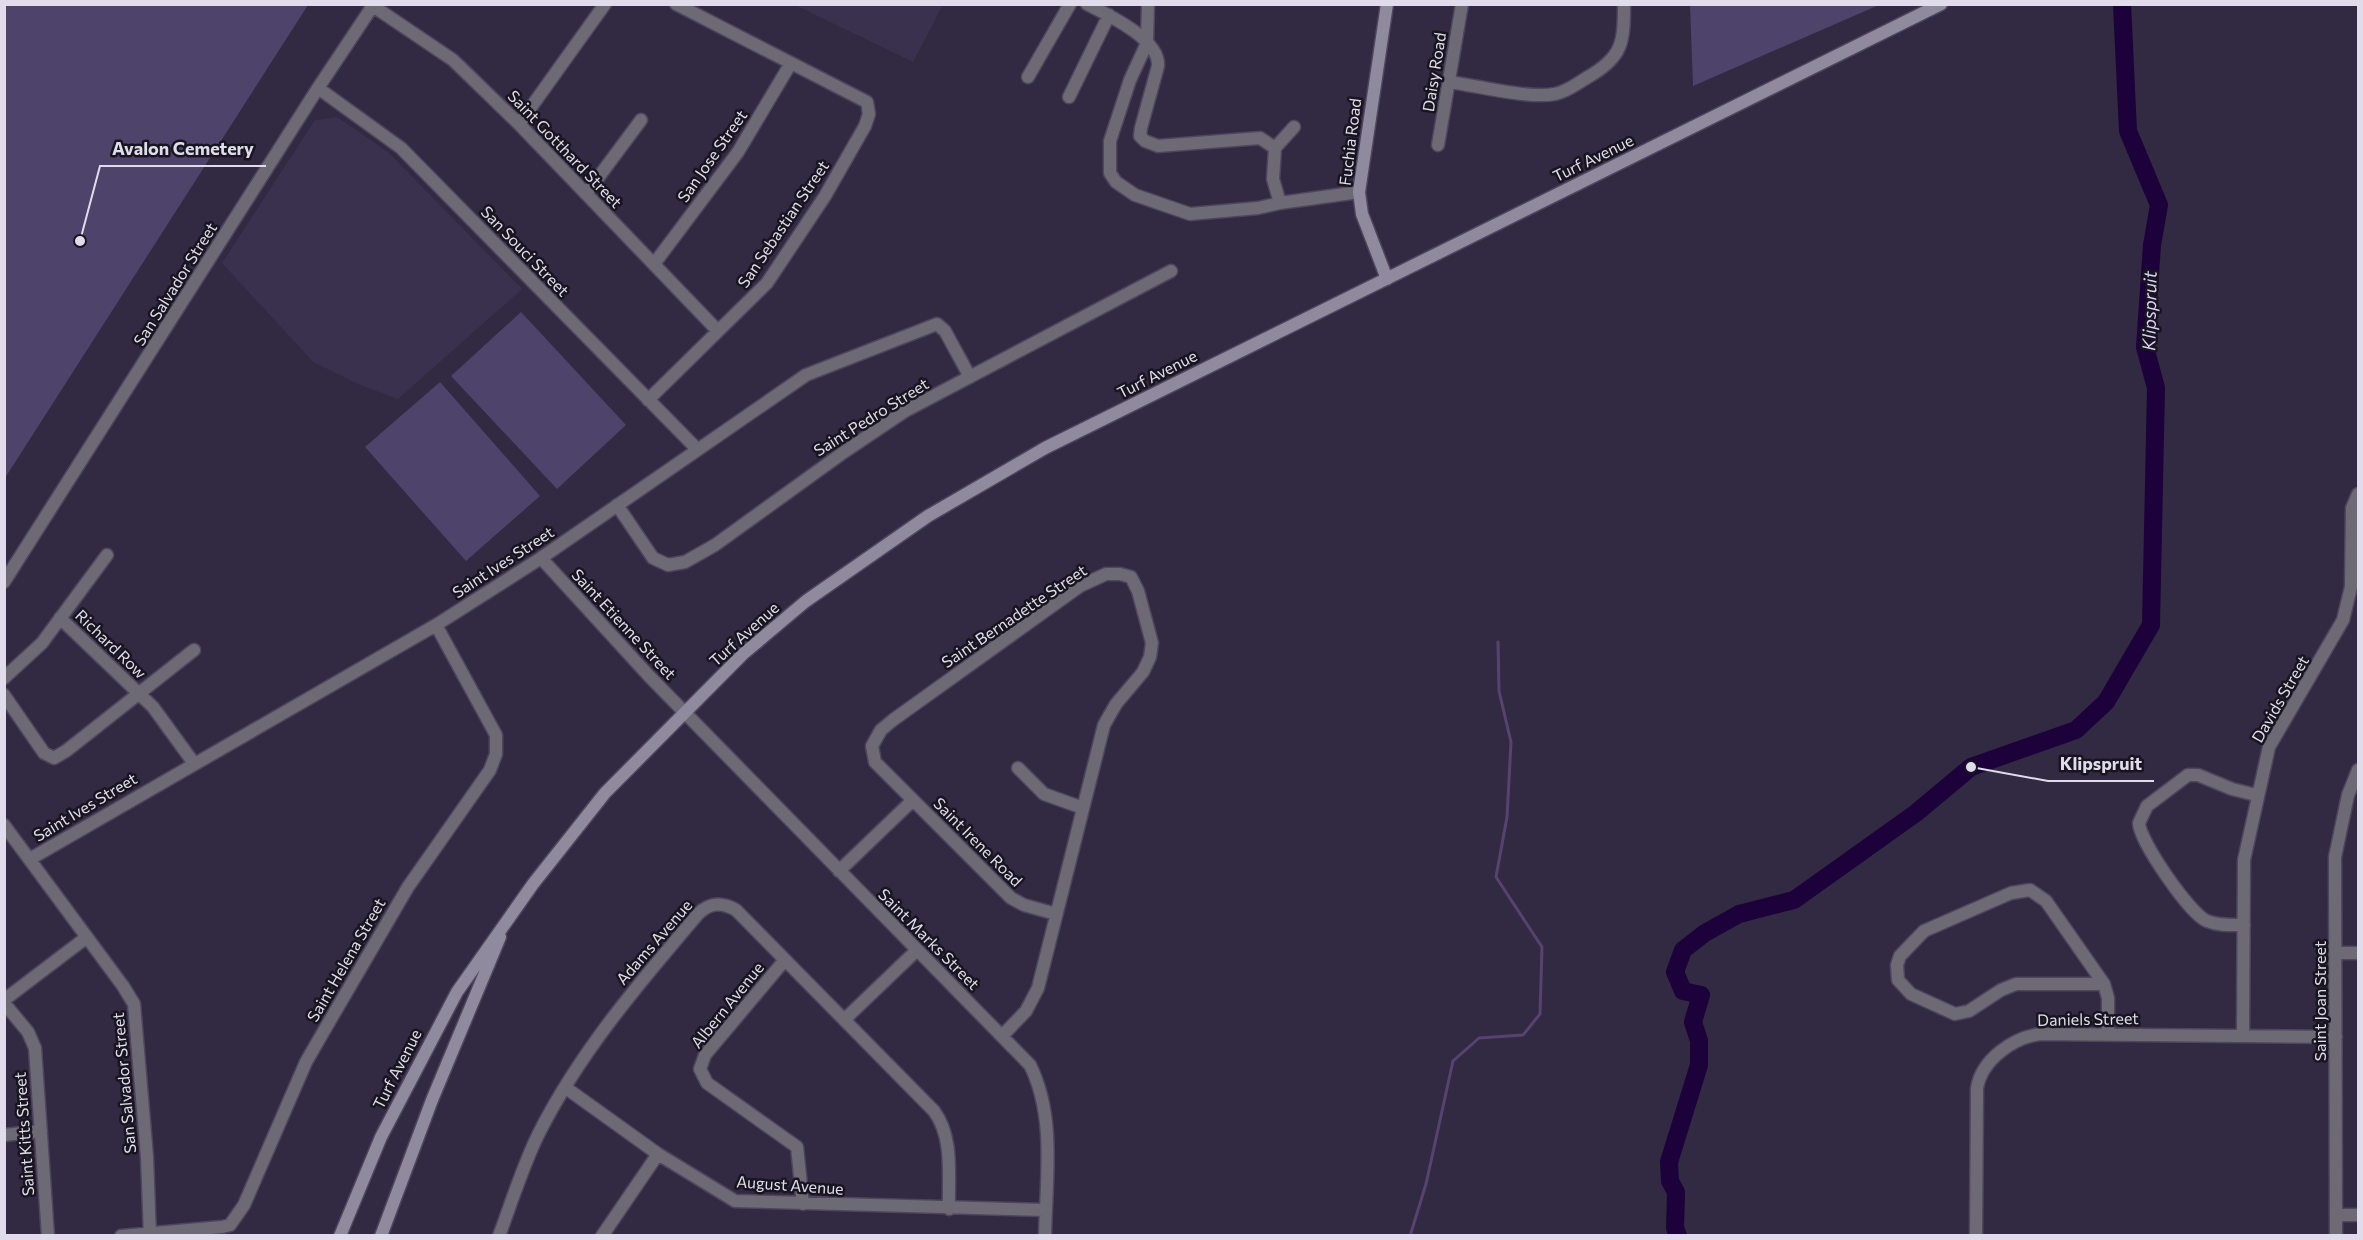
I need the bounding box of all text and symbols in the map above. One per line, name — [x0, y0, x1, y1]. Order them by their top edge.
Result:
street label: Daisy Road — [1418, 31, 1449, 113]
street label: Saint Gotthard Street — [504, 86, 627, 212]
street label: Fuchia Road — [1335, 97, 1364, 187]
street label: San Jose Street — [673, 106, 751, 205]
callout: Avalon Cemetery — [100, 130, 266, 166]
street label: Turf Avenue — [1550, 130, 1636, 185]
text: Avalon Cemetery — [112, 137, 254, 159]
street label: San Sebastian Street — [733, 156, 832, 291]
street label: San Souci Street — [477, 202, 574, 300]
street label: San Salvador Street — [129, 218, 220, 349]
water label: Klipspruit — [2137, 270, 2161, 351]
street label: Turf Avenue — [1114, 345, 1200, 402]
street label: Saint Pedro Street — [810, 373, 932, 460]
street label: Saint Ives Street — [448, 521, 557, 601]
street label: Saint Bernadette Street — [938, 560, 1090, 671]
street label: Saint Etienne Street — [568, 564, 681, 683]
street label: Turf Avenue — [705, 597, 782, 670]
street label: Richard Row — [72, 605, 151, 682]
street label: Davids Street — [2247, 652, 2312, 746]
callout: Klipspruit — [2048, 745, 2154, 781]
text: Klipspruit — [2060, 752, 2143, 774]
street label: Saint Ives Street — [30, 768, 140, 845]
street label: Saint Irene Road — [930, 793, 1027, 890]
street label: Saint Marks Street — [875, 884, 984, 993]
street label: Saint Helena Street — [302, 894, 389, 1025]
street label: Adams Avenue — [612, 895, 696, 988]
street label: Saint Joan Street — [2310, 940, 2329, 1061]
street label: Albern Avenue — [686, 958, 767, 1051]
street label: Daniels Street — [2037, 1008, 2139, 1029]
street label: San Salvador Street — [108, 1011, 139, 1154]
street label: Turf Avenue — [368, 1026, 425, 1112]
street label: Saint Kitts Street — [10, 1071, 37, 1197]
street label: August Avenue — [736, 1171, 844, 1198]

